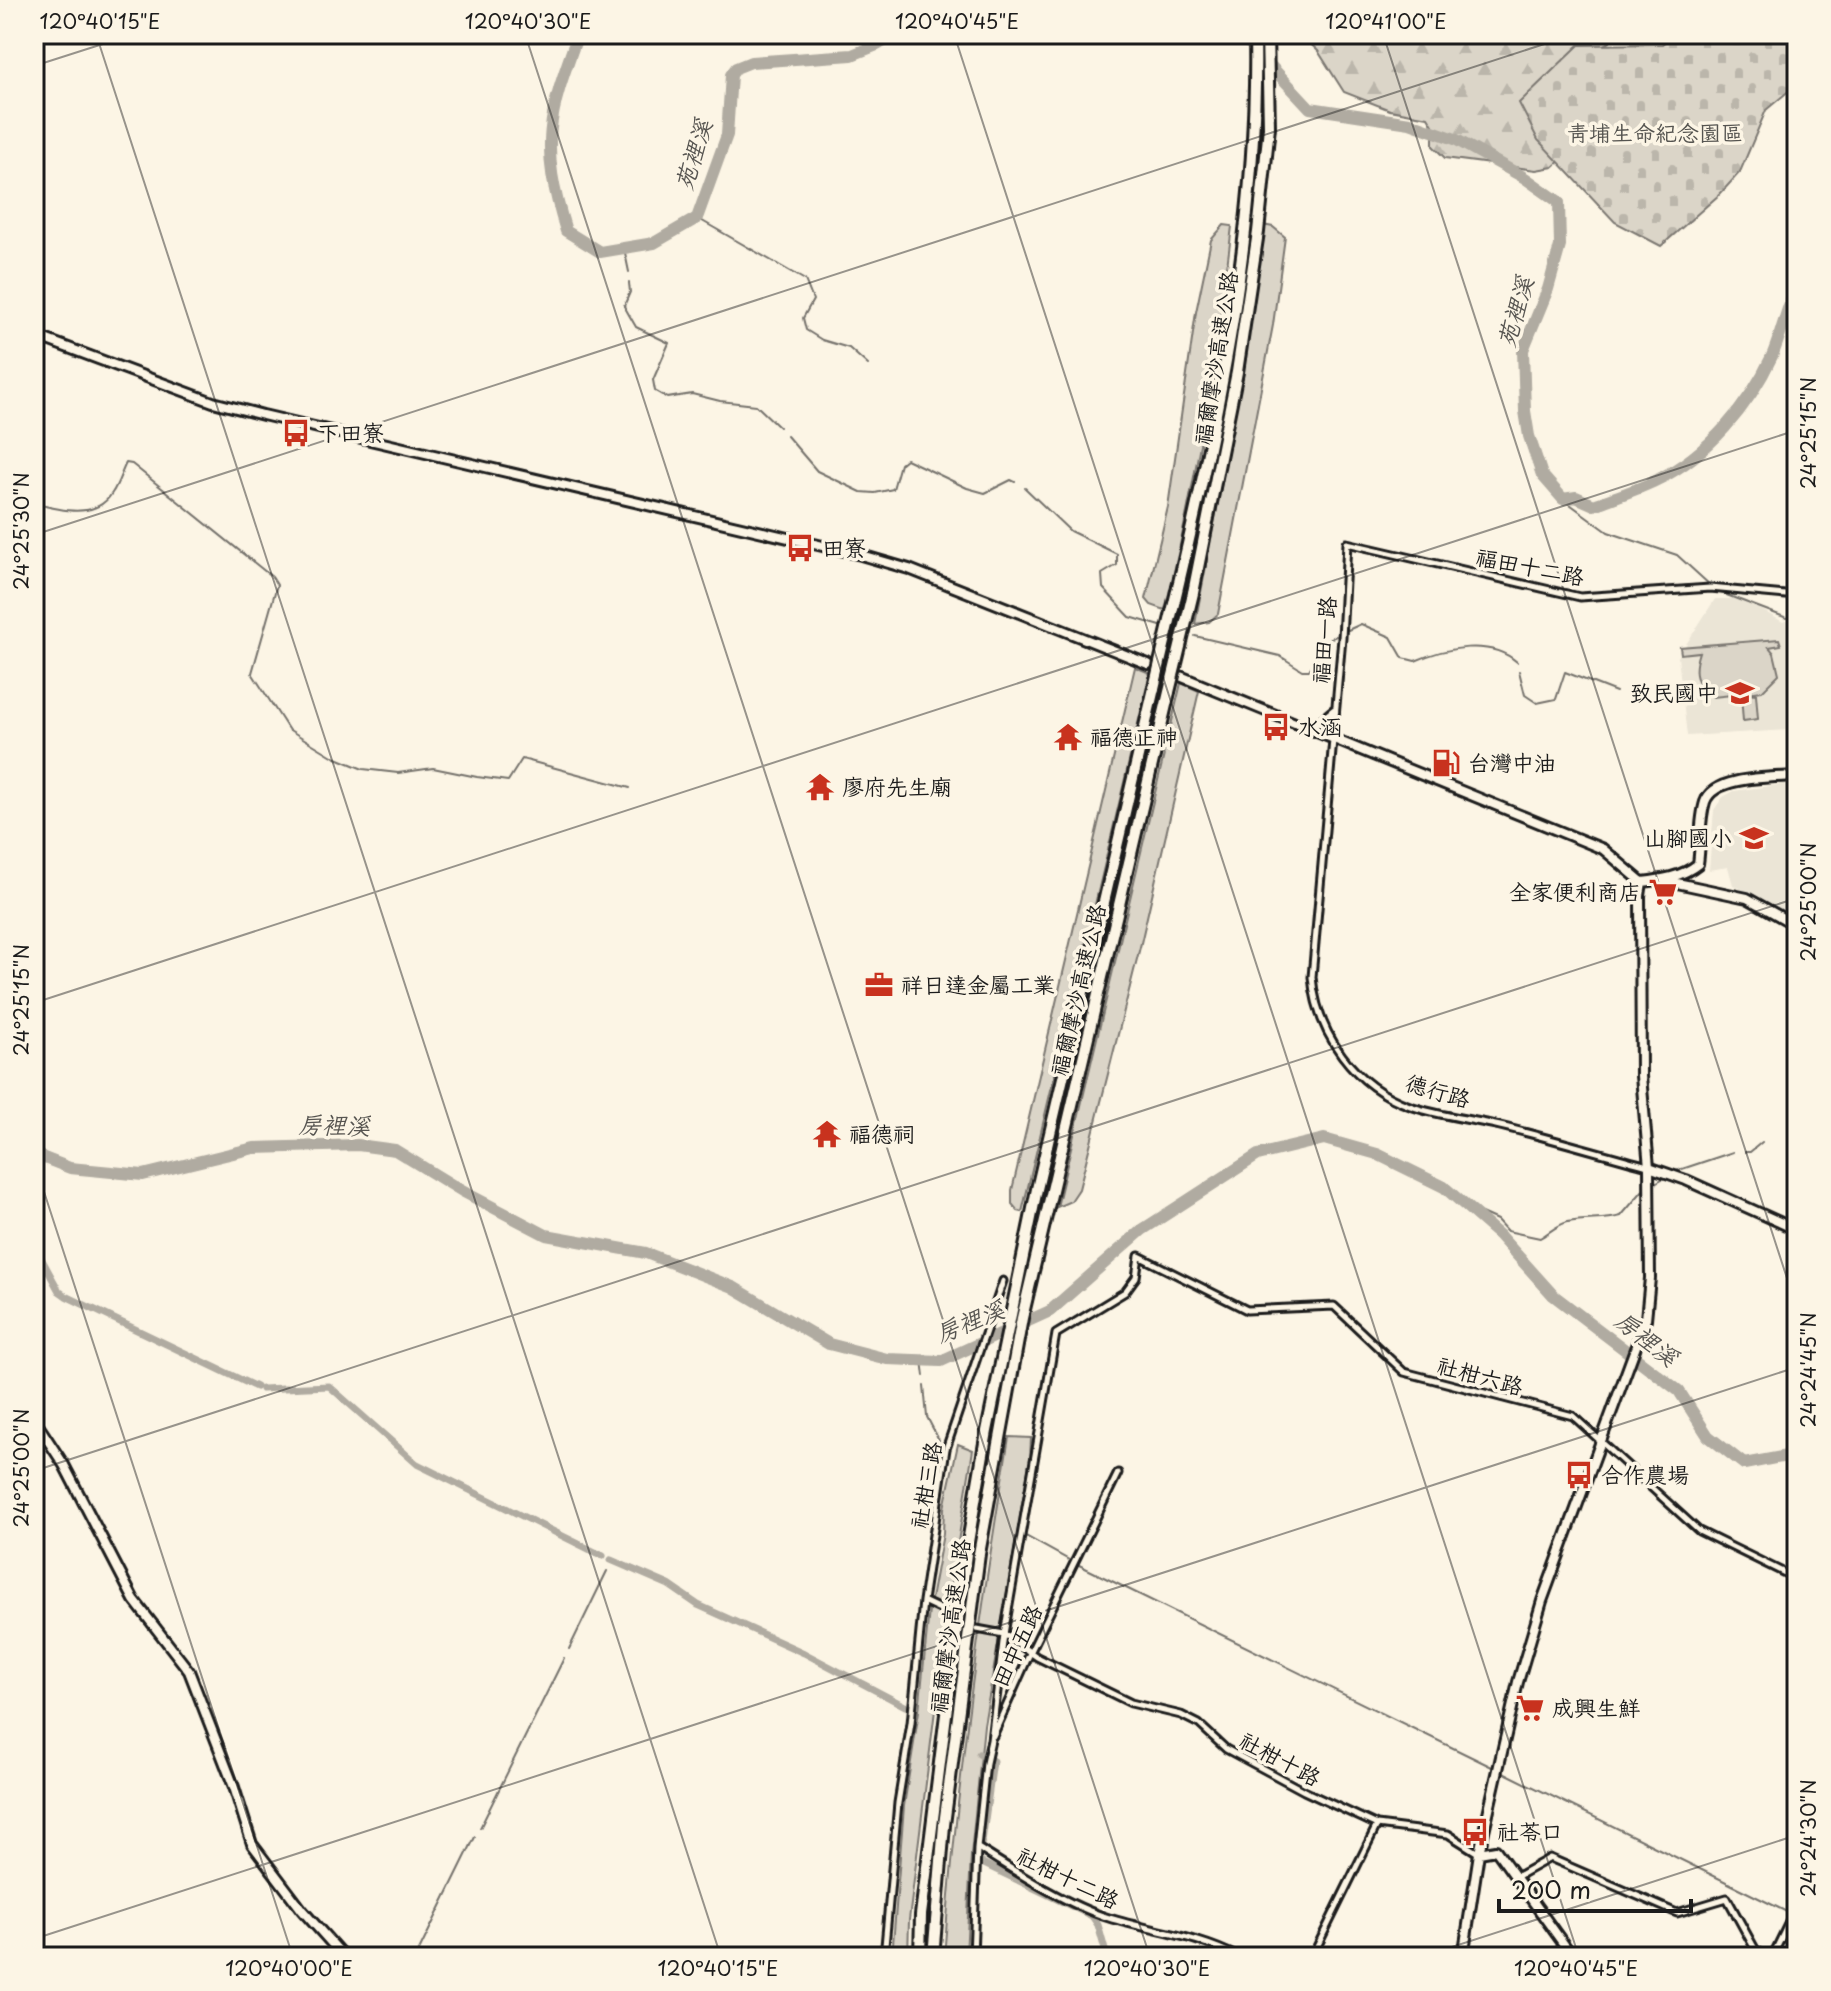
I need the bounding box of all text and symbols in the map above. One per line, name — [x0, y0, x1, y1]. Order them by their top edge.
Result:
text: 120°40'15"E — [40, 6, 160, 36]
text: 120°40'30"E — [465, 6, 591, 36]
text: 120°40'45"E — [895, 6, 1019, 36]
text: 120°41'00"E — [1325, 6, 1447, 36]
water label: 苑裡溪 — [664, 113, 720, 194]
park label: 青埔生命紀念園區 — [1567, 115, 1743, 148]
street label: 福爾摩沙高速公路 — [1184, 268, 1245, 447]
water label: 苑裡溪 — [1487, 270, 1542, 351]
text: 24°25'15"N — [1793, 377, 1823, 489]
place label: 下田寮 — [318, 415, 384, 448]
bus stop icon: 下田寮 — [281, 418, 311, 448]
text: 24°25'30"N — [6, 472, 36, 590]
place label: 田寮 — [822, 530, 866, 563]
bus stop icon: 田寮 — [785, 533, 815, 563]
street label: 福田十二路 — [1473, 539, 1587, 592]
street label: 福田一路 — [1302, 595, 1343, 685]
place label: 致民國中 — [1630, 675, 1718, 708]
school or university icon: 致民國中 — [1725, 678, 1755, 708]
place label: 水涵 — [1298, 709, 1342, 742]
bus stop icon: 水涵 — [1261, 712, 1291, 742]
place label: 福德正神 — [1090, 719, 1178, 752]
temple icon: 福德正神 — [1053, 722, 1083, 752]
place label: 台灣中油 — [1468, 745, 1556, 778]
fuel station icon: 台灣中油 — [1431, 748, 1461, 778]
place label: 廖府先生廟 — [842, 769, 952, 802]
temple icon: 廖府先生廟 — [805, 772, 835, 802]
place label: 山腳國小 — [1644, 820, 1732, 853]
school or university icon: 山腳國小 — [1739, 823, 1769, 853]
text: 24°25'00"N — [1793, 842, 1823, 962]
place label: 全家便利商店 — [1509, 874, 1641, 907]
supermarket icon: 全家便利商店 — [1648, 877, 1678, 907]
street label: 福爾摩沙高速公路 — [1041, 900, 1112, 1079]
text: 24°25'15"N — [6, 944, 36, 1056]
place label: 祥日達金屬工業 — [901, 967, 1055, 1000]
office icon: 祥日達金屬工業 — [864, 970, 894, 1000]
street label: 德行路 — [1402, 1065, 1475, 1115]
water label: 房裡溪 — [298, 1105, 372, 1143]
place label: 福德祠 — [849, 1116, 915, 1149]
temple icon: 福德祠 — [812, 1119, 842, 1149]
water label: 房裡溪 — [929, 1289, 1011, 1350]
water label: 房裡溪 — [1608, 1301, 1688, 1375]
text: 24°24'45"N — [1793, 1312, 1823, 1428]
street label: 社柑六路 — [1434, 1347, 1527, 1402]
text: 24°25'00"N — [6, 1408, 36, 1528]
street label: 社柑三路 — [901, 1439, 948, 1531]
place label: 合作農場 — [1601, 1457, 1689, 1490]
bus stop icon: 合作農場 — [1564, 1460, 1594, 1490]
street label: 福爾摩沙高速公路 — [920, 1536, 977, 1715]
street label: 田中五路 — [982, 1599, 1049, 1692]
place label: 成興生鮮 — [1552, 1690, 1640, 1723]
supermarket icon: 成興生鮮 — [1515, 1693, 1545, 1723]
street label: 社柑十路 — [1234, 1722, 1327, 1793]
text: 24°24'30"N — [1793, 1779, 1823, 1897]
place label: 社苓口 — [1497, 1814, 1563, 1847]
bus stop icon: 社苓口 — [1460, 1817, 1490, 1847]
street label: 社柑十二路 — [1012, 1838, 1125, 1916]
scale bar — [1499, 1863, 1691, 1913]
text: 200 m — [1511, 1871, 1591, 1907]
text: 120°40'00"E — [225, 1953, 353, 1983]
text: 120°40'15"E — [658, 1953, 778, 1983]
text: 120°40'30"E — [1084, 1953, 1210, 1983]
text: 120°40'45"E — [1514, 1953, 1638, 1983]

